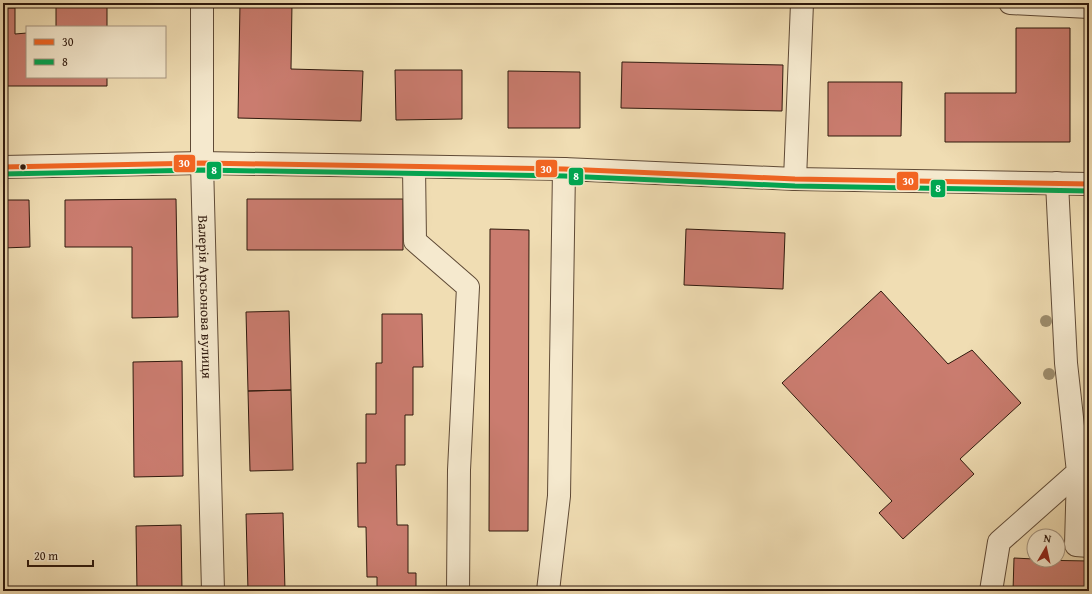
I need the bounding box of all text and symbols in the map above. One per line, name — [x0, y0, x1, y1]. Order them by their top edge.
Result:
legend — [26, 26, 166, 78]
text: 30 — [62, 33, 74, 50]
text: 8 — [62, 53, 68, 70]
line badge: 30 — [173, 154, 196, 173]
text: 30 — [178, 155, 190, 171]
line badge: 30 — [535, 159, 558, 178]
line badge: 8 — [206, 161, 222, 180]
text: 30 — [540, 161, 552, 177]
unlabelled marker — [18, 162, 28, 172]
text: 8 — [211, 162, 217, 178]
line badge: 8 — [568, 167, 584, 186]
text: 8 — [573, 168, 579, 184]
line badge: 30 — [896, 171, 919, 191]
text: 30 — [902, 173, 914, 189]
line badge: 8 — [930, 179, 946, 198]
text: 8 — [935, 180, 941, 196]
street label: Валерія Арсьонова вулиця — [193, 215, 218, 379]
north arrow — [1026, 528, 1066, 568]
text: N — [1043, 530, 1053, 547]
scale bar — [28, 542, 93, 568]
text: 20 m — [34, 547, 58, 564]

